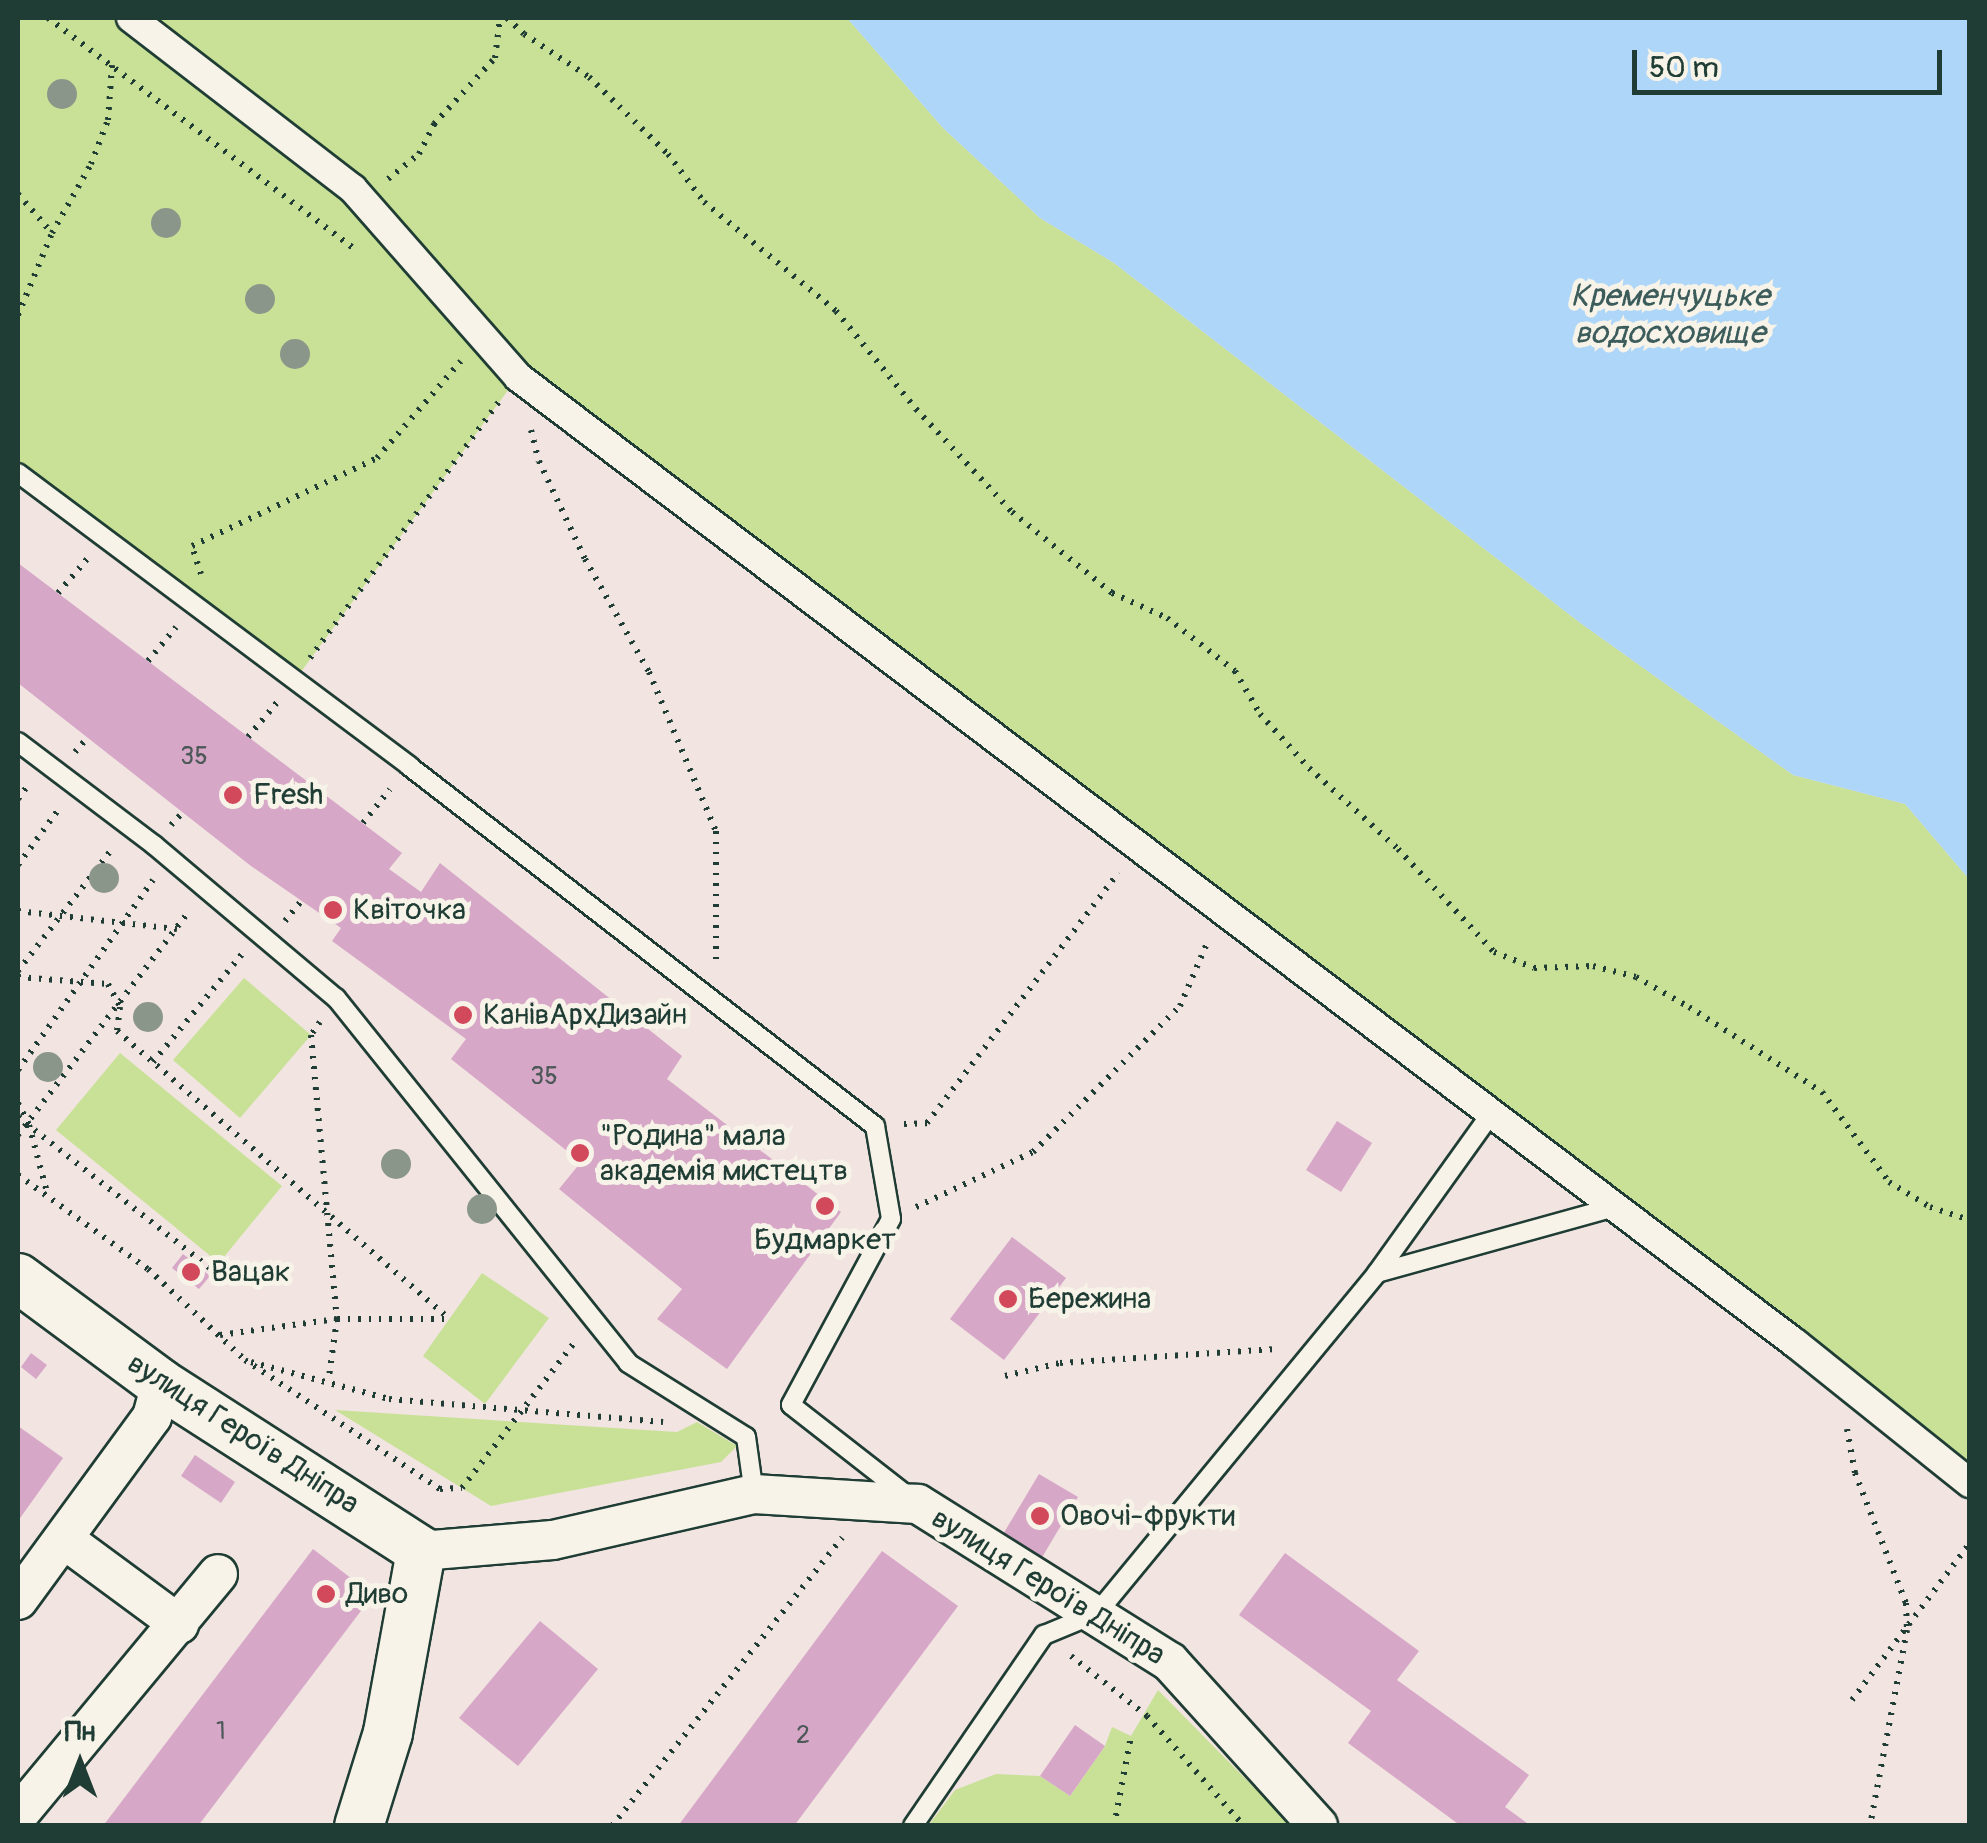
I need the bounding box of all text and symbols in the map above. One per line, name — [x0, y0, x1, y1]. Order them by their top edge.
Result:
scale bar — [1637, 30, 1947, 92]
text: 50 m — [1649, 49, 1719, 86]
water label: Кременчуцьке водосховище — [1570, 278, 1770, 353]
house number: 35 — [180, 742, 208, 772]
place label: Fresh — [253, 777, 323, 813]
marker: Fresh — [222, 784, 244, 806]
place label: Квіточка — [353, 892, 466, 928]
marker: Квіточка — [322, 899, 344, 921]
place label: КанівАрхДизайн — [483, 997, 687, 1033]
marker: КанівАрхДизайн — [452, 1004, 474, 1026]
house number: 35 — [530, 1062, 558, 1092]
place label: "Родина" мала академія мистецтв — [600, 1118, 848, 1188]
marker: "Родина" мала академія мистецтв — [569, 1142, 591, 1164]
marker: Будмаркет — [814, 1195, 836, 1217]
place label: Будмаркет — [754, 1222, 896, 1258]
place label: Вацак — [211, 1254, 290, 1290]
marker: Вацак — [180, 1261, 202, 1283]
place label: Бережина — [1028, 1281, 1151, 1317]
marker: Бережина — [997, 1288, 1019, 1310]
street label: вулиця Героїв Дніпра — [121, 1346, 365, 1522]
place label: Овочі-фрукти — [1060, 1498, 1235, 1534]
street label: вулиця Героїв Дніпра — [925, 1501, 1171, 1673]
marker: Овочі-фрукти — [1029, 1505, 1051, 1527]
place label: Диво — [346, 1576, 408, 1612]
marker: Диво — [315, 1583, 337, 1605]
north arrow — [30, 1713, 130, 1813]
text: Пн — [65, 1715, 95, 1750]
house number: 1 — [216, 1717, 226, 1747]
house number: 2 — [796, 1721, 810, 1751]

